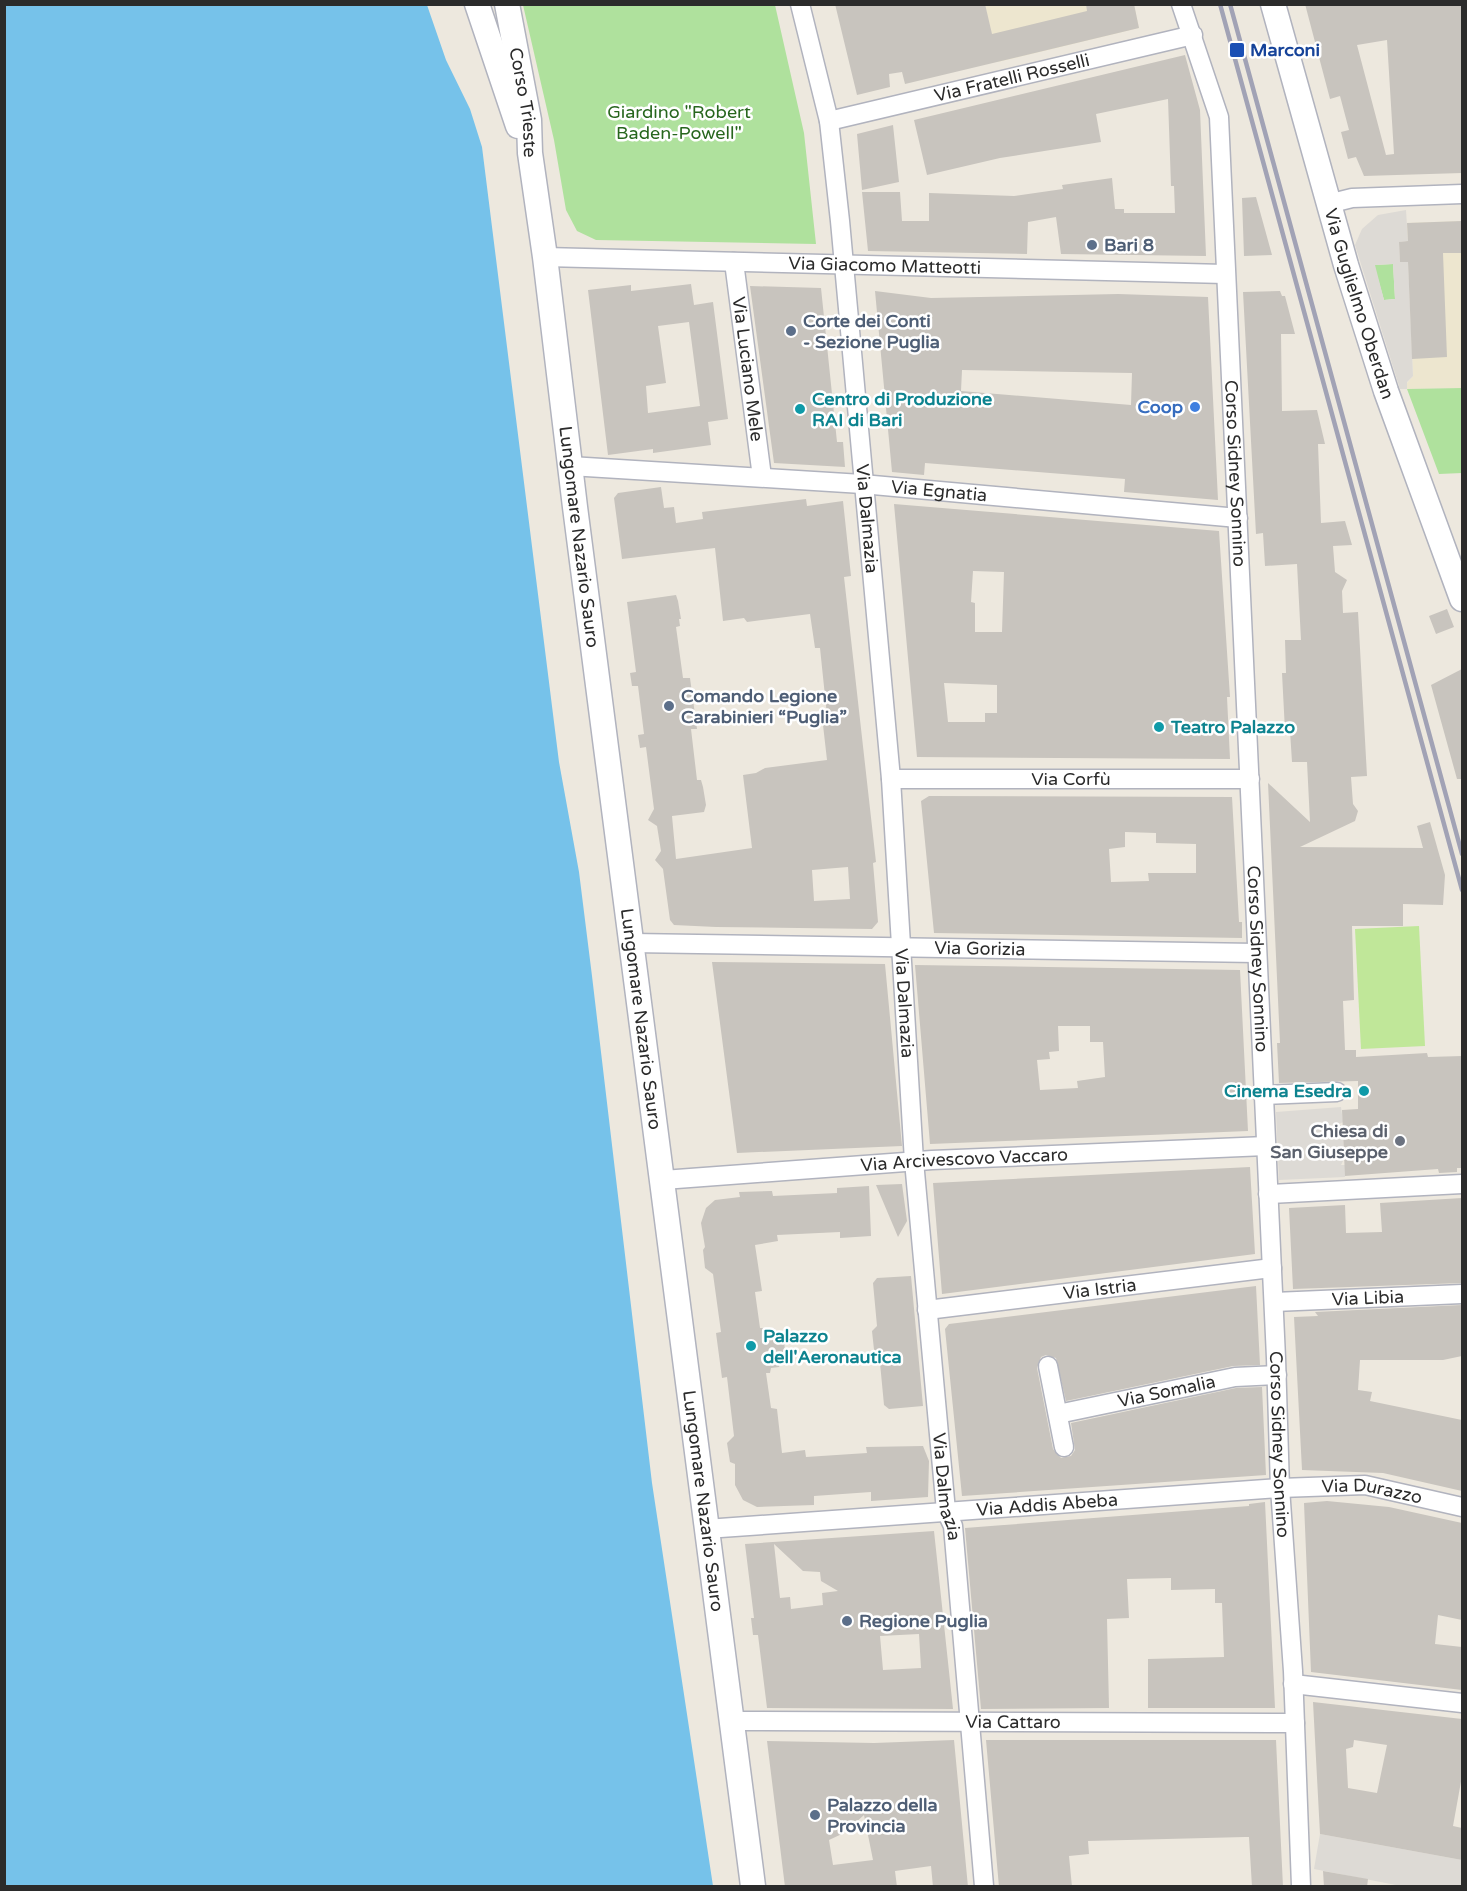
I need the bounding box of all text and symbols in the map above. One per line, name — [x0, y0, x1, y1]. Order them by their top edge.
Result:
place label: Marconi — [1250, 39, 1320, 61]
marker: Marconi — [1228, 41, 1246, 59]
street label: Corso Trieste — [504, 45, 541, 158]
street label: Via Fratelli Rosselli — [932, 49, 1092, 107]
park label: Giardino "Robert Baden-Powell" — [607, 101, 751, 144]
street label: Via Guglielmo Oberdan — [1320, 206, 1399, 402]
place label: Bari 8 — [1104, 234, 1154, 256]
marker: Bari 8 — [1085, 238, 1099, 252]
street label: Via Giacomo Matteotti — [788, 252, 982, 279]
street label: Via Luciano Mele — [728, 295, 768, 443]
place label: Corte dei Conti - Sezione Puglia — [803, 310, 940, 353]
marker: Corte dei Conti - Sezione Puglia — [784, 324, 798, 338]
street label: Corso Sidney Sonnino — [1220, 380, 1251, 567]
place label: Centro di Produzione RAI di Bari — [812, 388, 992, 431]
place label: Coop — [1138, 396, 1183, 418]
marker: Coop — [1188, 400, 1202, 414]
marker: Centro di Produzione RAI di Bari — [793, 402, 807, 416]
street label: Lungomare Nazario Sauro — [554, 425, 604, 649]
street label: Via Dalmazia — [851, 463, 883, 574]
street label: Via Egnatia — [890, 476, 988, 506]
place label: Comando Legione Carabinieri “Puglia” — [681, 685, 847, 728]
marker: Comando Legione Carabinieri “Puglia” — [662, 699, 676, 713]
place label: Teatro Palazzo — [1170, 716, 1295, 738]
marker: Teatro Palazzo — [1152, 720, 1166, 734]
street label: Via Corfù — [1031, 768, 1111, 790]
street label: Corso Sidney Sonnino — [1242, 865, 1273, 1053]
street label: Lungomare Nazario Sauro — [616, 907, 666, 1131]
street label: Via Gorizia — [934, 937, 1026, 960]
street label: Via Dalmazia — [890, 948, 919, 1059]
place label: Cinema Esedra — [1224, 1080, 1352, 1102]
marker: Cinema Esedra — [1357, 1084, 1371, 1098]
place label: Chiesa di San Giuseppe — [1270, 1120, 1388, 1163]
marker: Chiesa di San Giuseppe — [1393, 1134, 1407, 1148]
street label: Via Arcivescovo Vaccaro — [860, 1143, 1069, 1176]
street label: Via Istria — [1062, 1274, 1138, 1304]
street label: Via Libia — [1331, 1285, 1405, 1311]
place label: Palazzo dell'Aeronautica — [763, 1325, 902, 1368]
marker: Palazzo dell'Aeronautica — [744, 1339, 758, 1353]
street label: Corso Sidney Sonnino — [1265, 1350, 1295, 1539]
street label: Via Somalia — [1116, 1370, 1218, 1412]
street label: Lungomare Nazario Sauro — [678, 1389, 728, 1613]
street label: Via Dalmazia — [928, 1432, 965, 1542]
street label: Via Durazzo — [1321, 1474, 1424, 1509]
street label: Via Addis Abeba — [976, 1489, 1119, 1521]
place label: Regione Puglia — [859, 1610, 988, 1632]
marker: Regione Puglia — [840, 1614, 854, 1628]
street label: Via Cattaro — [965, 1711, 1061, 1733]
place label: Palazzo della Provincia — [827, 1794, 938, 1837]
marker: Palazzo della Provincia — [808, 1808, 822, 1822]

